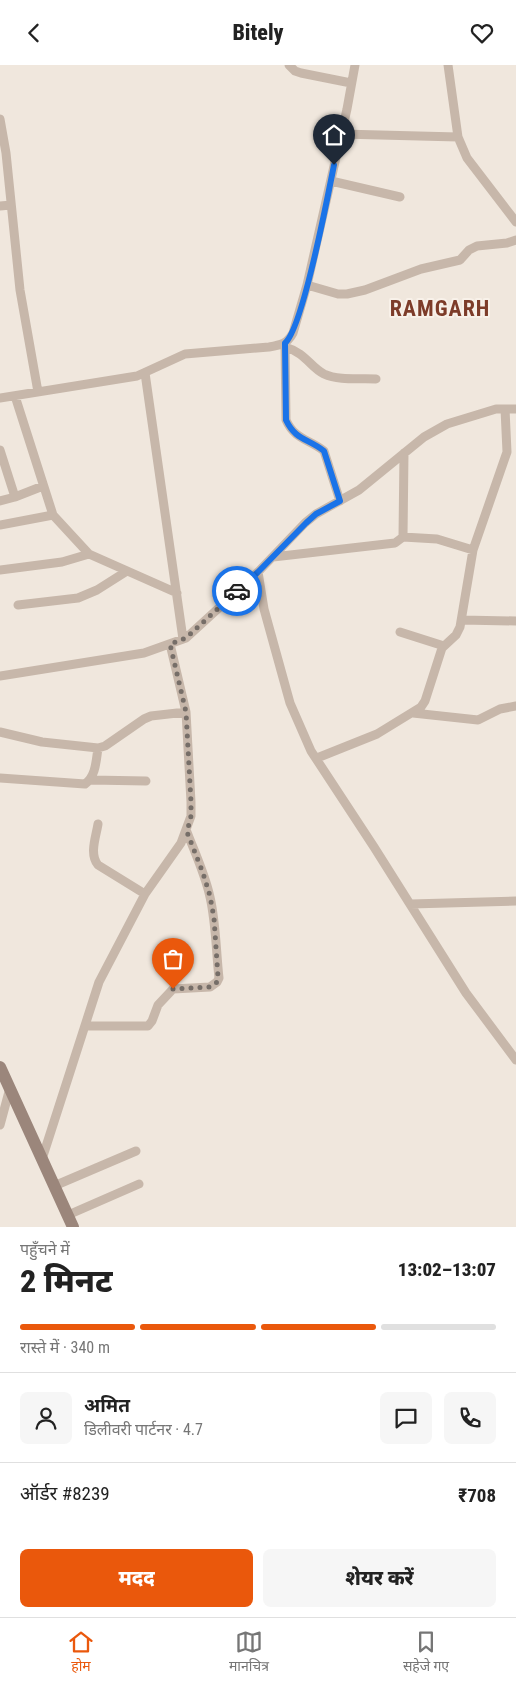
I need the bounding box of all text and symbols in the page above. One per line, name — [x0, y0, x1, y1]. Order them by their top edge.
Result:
icon: back — [20, 19, 48, 47]
icon: heart — [468, 19, 496, 47]
text: Bitely — [232, 20, 284, 45]
pin — [313, 114, 355, 165]
icon: home — [320, 121, 348, 149]
district label: RAMGARH — [390, 296, 490, 321]
courier — [212, 566, 262, 616]
icon: car — [223, 577, 251, 605]
pin — [152, 938, 194, 989]
icon: bag — [159, 945, 187, 973]
text: पहुँचने में — [20, 1240, 70, 1259]
text: 13:02–13:07 — [398, 1258, 496, 1281]
text: 2 मिनट — [20, 1262, 113, 1300]
text: रास्ते में · 340 m — [20, 1338, 110, 1357]
button: person — [20, 1392, 72, 1444]
button: chat — [380, 1392, 432, 1444]
button: phone — [444, 1392, 496, 1444]
text: अमित — [84, 1394, 130, 1417]
text: डिलीवरी पार्टनर · 4.7 — [84, 1420, 203, 1439]
text: ऑर्डर #8239 — [20, 1482, 110, 1505]
text: ₹708 — [458, 1484, 496, 1507]
button: मदद — [20, 1549, 253, 1607]
button: शेयर करें — [263, 1549, 496, 1607]
tab: होम — [67, 1628, 95, 1677]
tab: मानचित्र — [229, 1628, 269, 1677]
tab: सहेजे गए — [403, 1628, 449, 1677]

